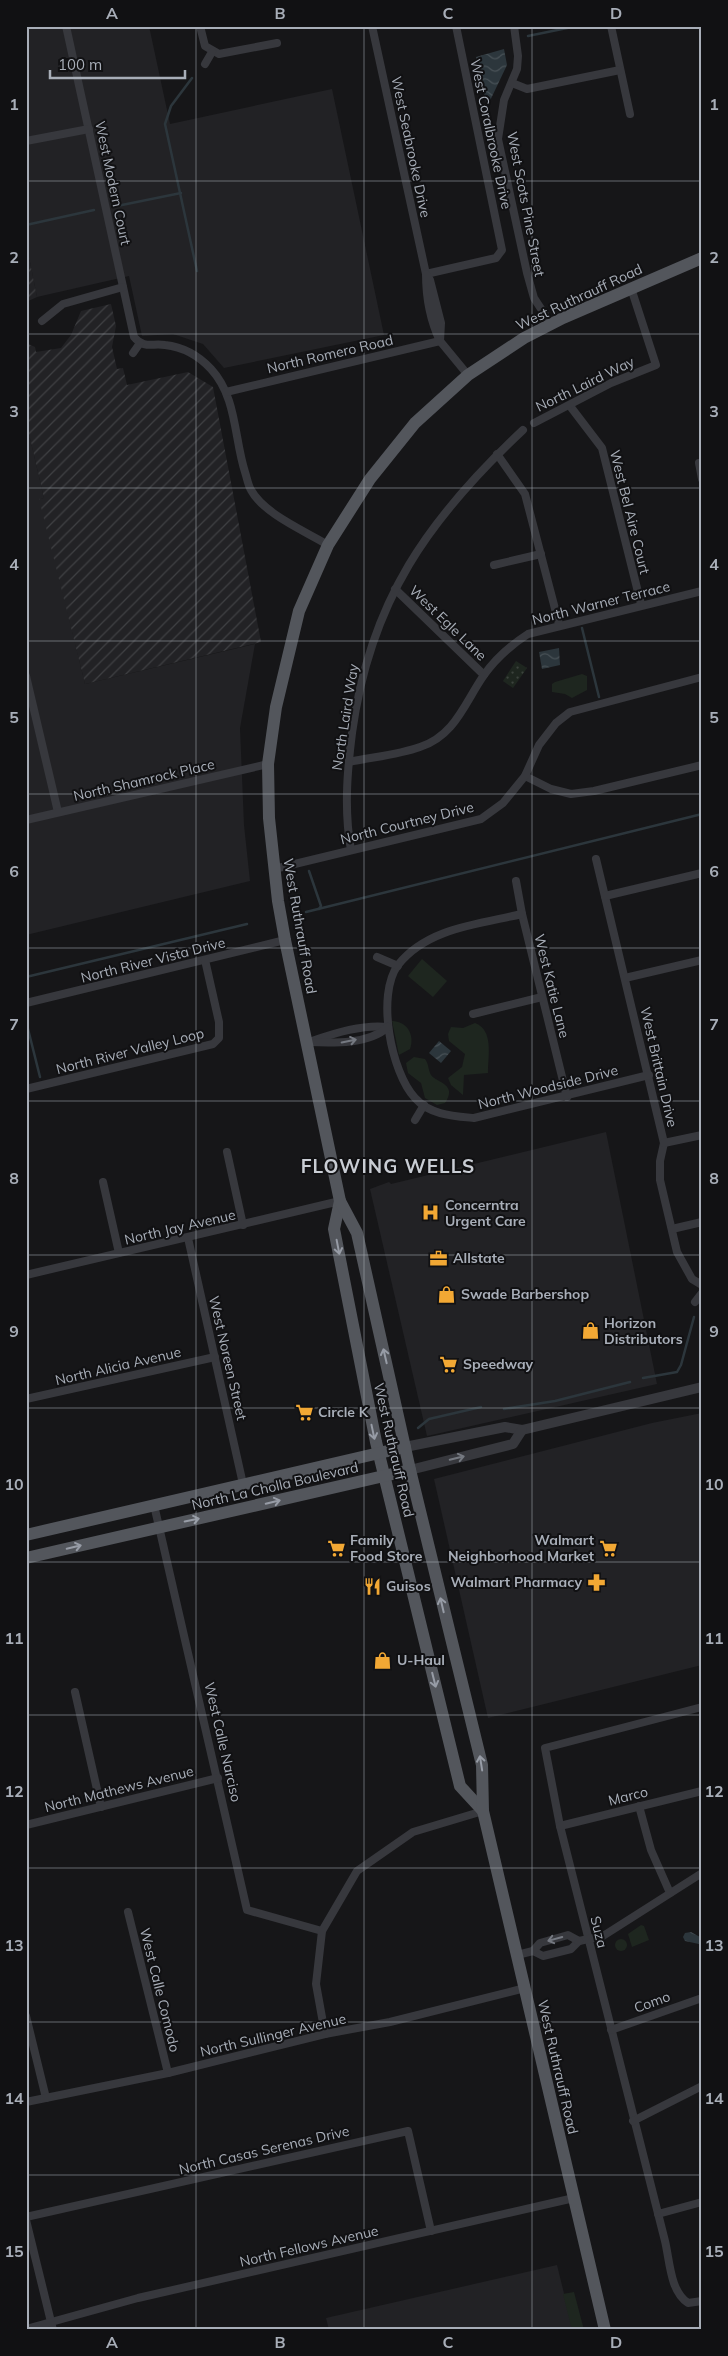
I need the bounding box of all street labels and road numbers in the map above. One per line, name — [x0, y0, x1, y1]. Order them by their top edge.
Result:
street label: West Coralbrooke Drive — [466, 57, 516, 211]
street label: West Seabrooke Drive — [387, 75, 435, 219]
street label: West Modern Court — [91, 119, 135, 247]
street label: West Scots Pine Street — [503, 130, 549, 278]
street label: West Ruthrauff Road — [513, 260, 645, 334]
street label: North Romero Road — [265, 331, 395, 377]
street label: North Laird Way — [533, 352, 638, 416]
street label: West Bel Aire Court — [606, 448, 654, 576]
street label: North Warner Terrace — [530, 577, 672, 629]
street label: West Egle Lane — [405, 581, 491, 665]
street label: North Laird Way — [328, 662, 362, 772]
street label: North Shamrock Place — [72, 755, 216, 805]
street label: North Courtney Drive — [338, 798, 476, 848]
street label: West Ruthrauff Road — [279, 857, 321, 995]
street label: West Katie Lane — [530, 932, 574, 1040]
street label: North River Vista Drive — [79, 933, 227, 987]
street label: West Brittain Drive — [636, 1005, 682, 1129]
street label: North River Valley Loop — [54, 1024, 206, 1078]
street label: North Woodside Drive — [476, 1061, 620, 1113]
street label: North Jay Avenue — [123, 1205, 237, 1249]
street label: West Noreen Street — [205, 1294, 251, 1422]
street label: North Alicia Avenue — [53, 1343, 183, 1389]
street label: West Ruthrauff Road — [370, 1381, 418, 1519]
street label: North La Cholla Boulevard — [190, 1458, 360, 1514]
street label: West Calle Narciso — [200, 1680, 246, 1804]
street label: North Mathews Avenue — [43, 1762, 195, 1816]
street label: Marco — [606, 1782, 650, 1810]
street label: Suza — [586, 1914, 612, 1950]
street label: West Calle Comodo — [136, 1926, 184, 2054]
street label: Como — [631, 1987, 673, 2017]
street label: West Ruthrauff Road — [534, 1998, 582, 2136]
street label: North Sullinger Avenue — [198, 2009, 348, 2061]
street label: North Casas Serenas Drive — [177, 2122, 351, 2178]
street label: North Fellows Avenue — [238, 2221, 380, 2271]

